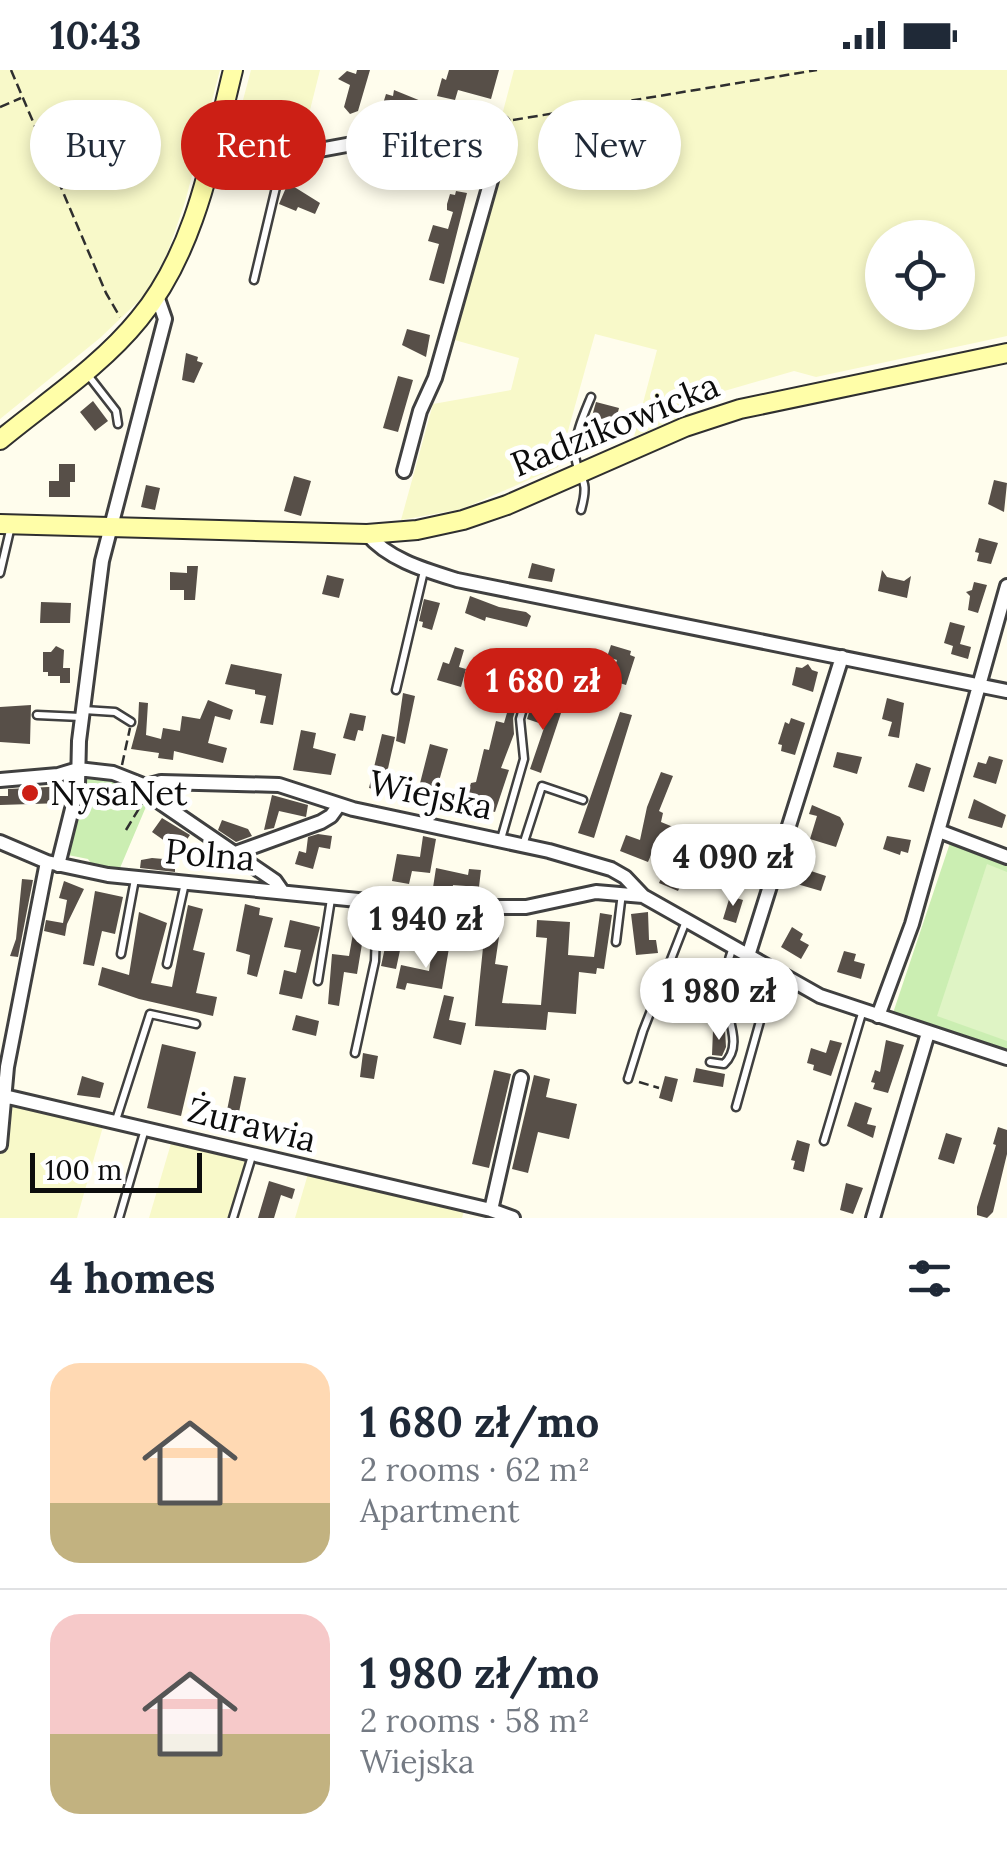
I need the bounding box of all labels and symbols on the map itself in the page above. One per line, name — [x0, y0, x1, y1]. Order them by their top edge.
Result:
street label: Radzikowicka — [504, 362, 726, 487]
pin: 1 680 zł — [440, 648, 646, 733]
street label: Wiejska — [365, 759, 497, 830]
place label: NysaNet — [50, 770, 188, 815]
marker: NysaNet — [19, 782, 41, 804]
pin: 4 090 zł — [630, 824, 836, 909]
street label: Polna — [163, 828, 257, 881]
pin: 1 940 zł — [323, 886, 529, 971]
pin: 1 980 zł — [616, 958, 822, 1043]
street label: Żurawia — [183, 1087, 321, 1162]
scale bar — [30, 1148, 202, 1192]

